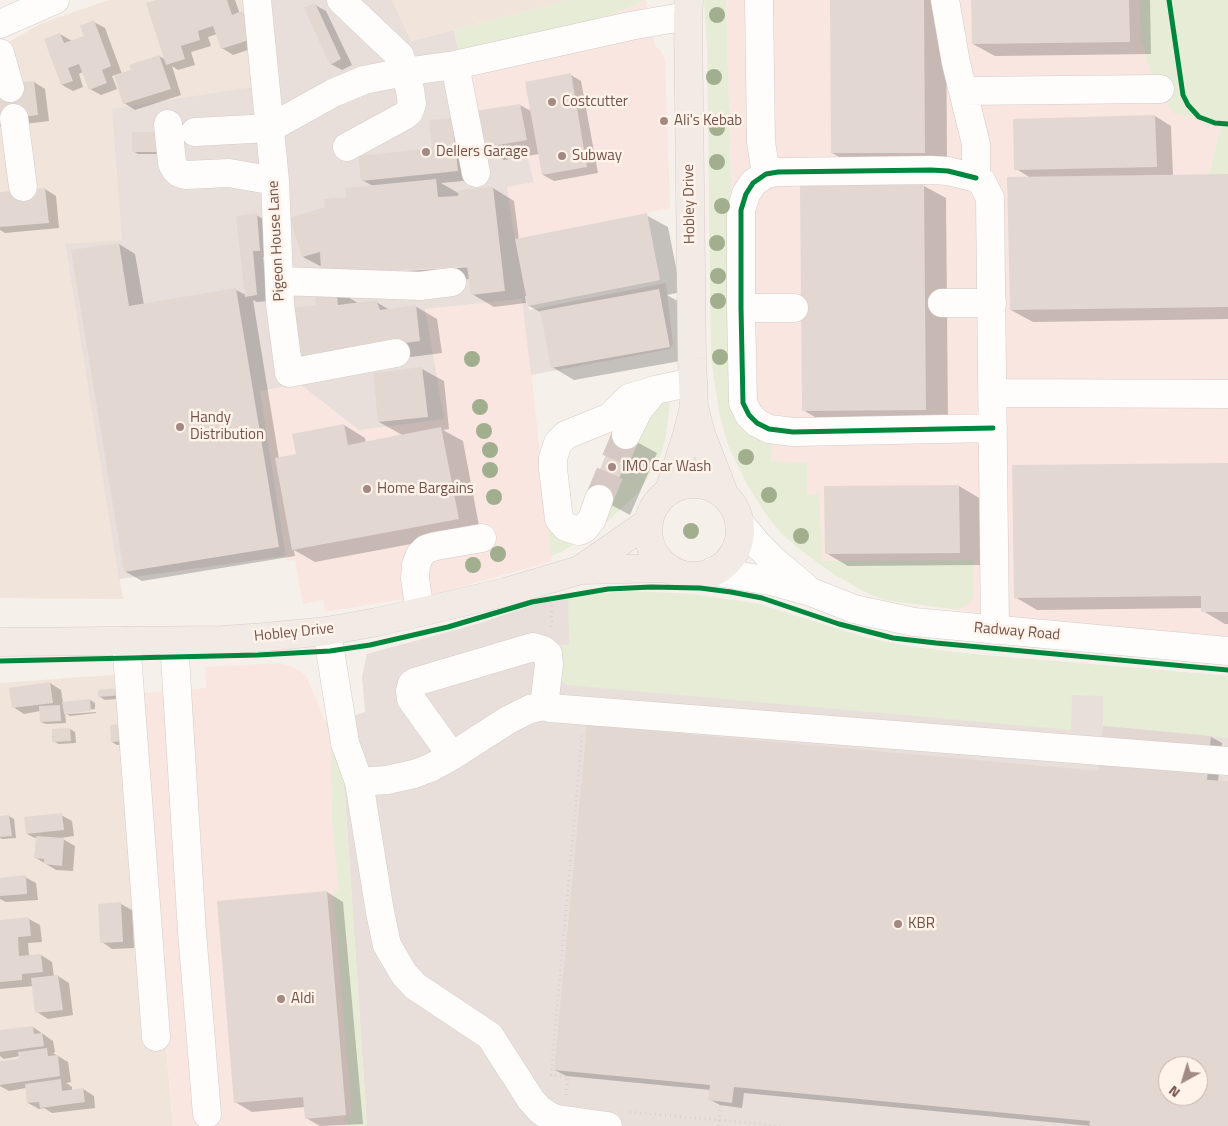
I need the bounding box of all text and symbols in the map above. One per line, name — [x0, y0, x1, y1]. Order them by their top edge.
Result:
place label: Costcutter — [562, 93, 628, 111]
marker: Costcutter — [546, 96, 558, 108]
place label: Ali's Kebab — [674, 112, 742, 130]
marker: Ali's Kebab — [658, 115, 670, 127]
place label: Dellers Garage — [436, 143, 528, 161]
marker: Dellers Garage — [420, 146, 432, 158]
place label: Subway — [572, 147, 622, 165]
marker: Subway — [556, 150, 568, 162]
street label: Hobley Drive — [680, 164, 700, 244]
street label: Pigeon House Lane — [265, 180, 289, 302]
place label: Handy Distribution — [190, 409, 264, 444]
marker: Handy Distribution — [174, 421, 186, 433]
place label: IMO Car Wash — [622, 458, 711, 476]
marker: IMO Car Wash — [606, 461, 618, 473]
place label: Home Bargains — [377, 480, 474, 498]
marker: Home Bargains — [361, 483, 373, 495]
street label: Radway Road — [973, 619, 1061, 645]
street label: Hobley Drive — [253, 620, 335, 646]
place label: KBR — [908, 915, 935, 933]
marker: KBR — [892, 918, 904, 930]
place label: Aldi — [291, 990, 315, 1008]
marker: Aldi — [275, 993, 287, 1005]
north arrow — [1158, 1056, 1208, 1106]
text: N — [1164, 1081, 1184, 1103]

